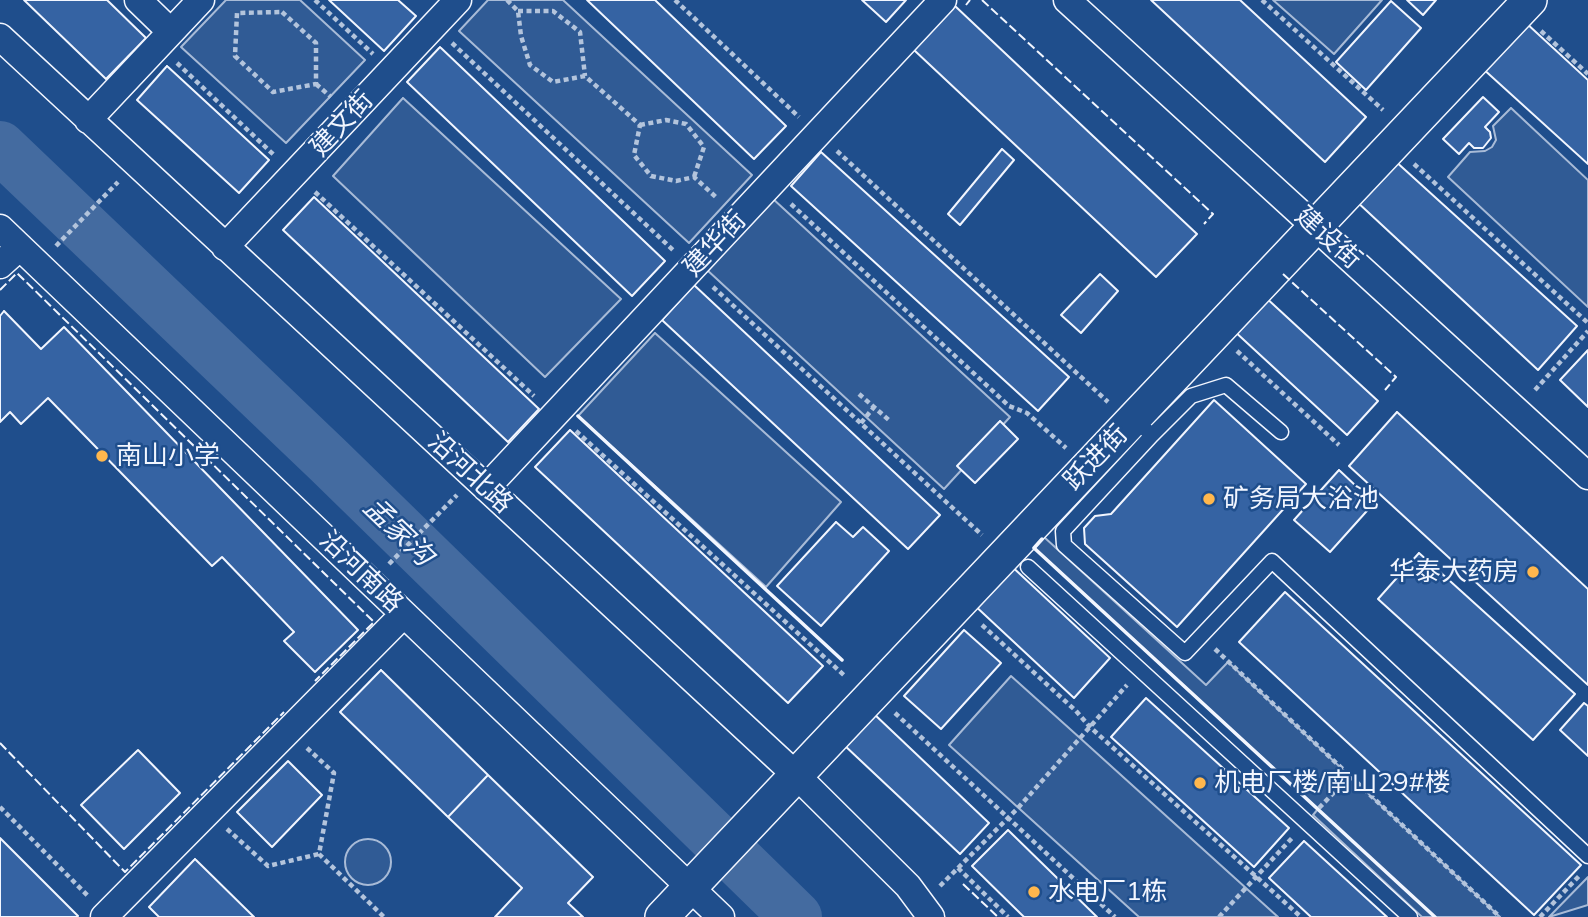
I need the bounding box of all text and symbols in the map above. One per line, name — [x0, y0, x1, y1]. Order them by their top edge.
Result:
street label: 建文街 — [304, 85, 380, 163]
street label: 建设街 — [1289, 200, 1367, 276]
street label: 建华街 — [677, 205, 753, 283]
street label: 跃进街 — [1058, 419, 1134, 497]
street label: 沿河北路 — [421, 426, 519, 520]
place label: 南山小学 — [116, 440, 220, 472]
marker: 南山小学 — [94, 448, 110, 464]
place label: 矿务局大浴池 — [1223, 483, 1379, 515]
water label: 孟家沟 — [356, 491, 440, 573]
marker: 矿务局大浴池 — [1201, 491, 1217, 507]
street label: 沿河南路 — [313, 525, 409, 619]
place label: 华泰大药房 — [1389, 556, 1519, 588]
marker: 华泰大药房 — [1525, 564, 1541, 580]
place label: 机电厂楼/南山29#楼 — [1214, 767, 1450, 799]
marker: 机电厂楼/南山29#楼 — [1192, 775, 1208, 791]
place label: 水电厂1栋 — [1048, 876, 1168, 908]
marker: 水电厂1栋 — [1026, 884, 1042, 900]

